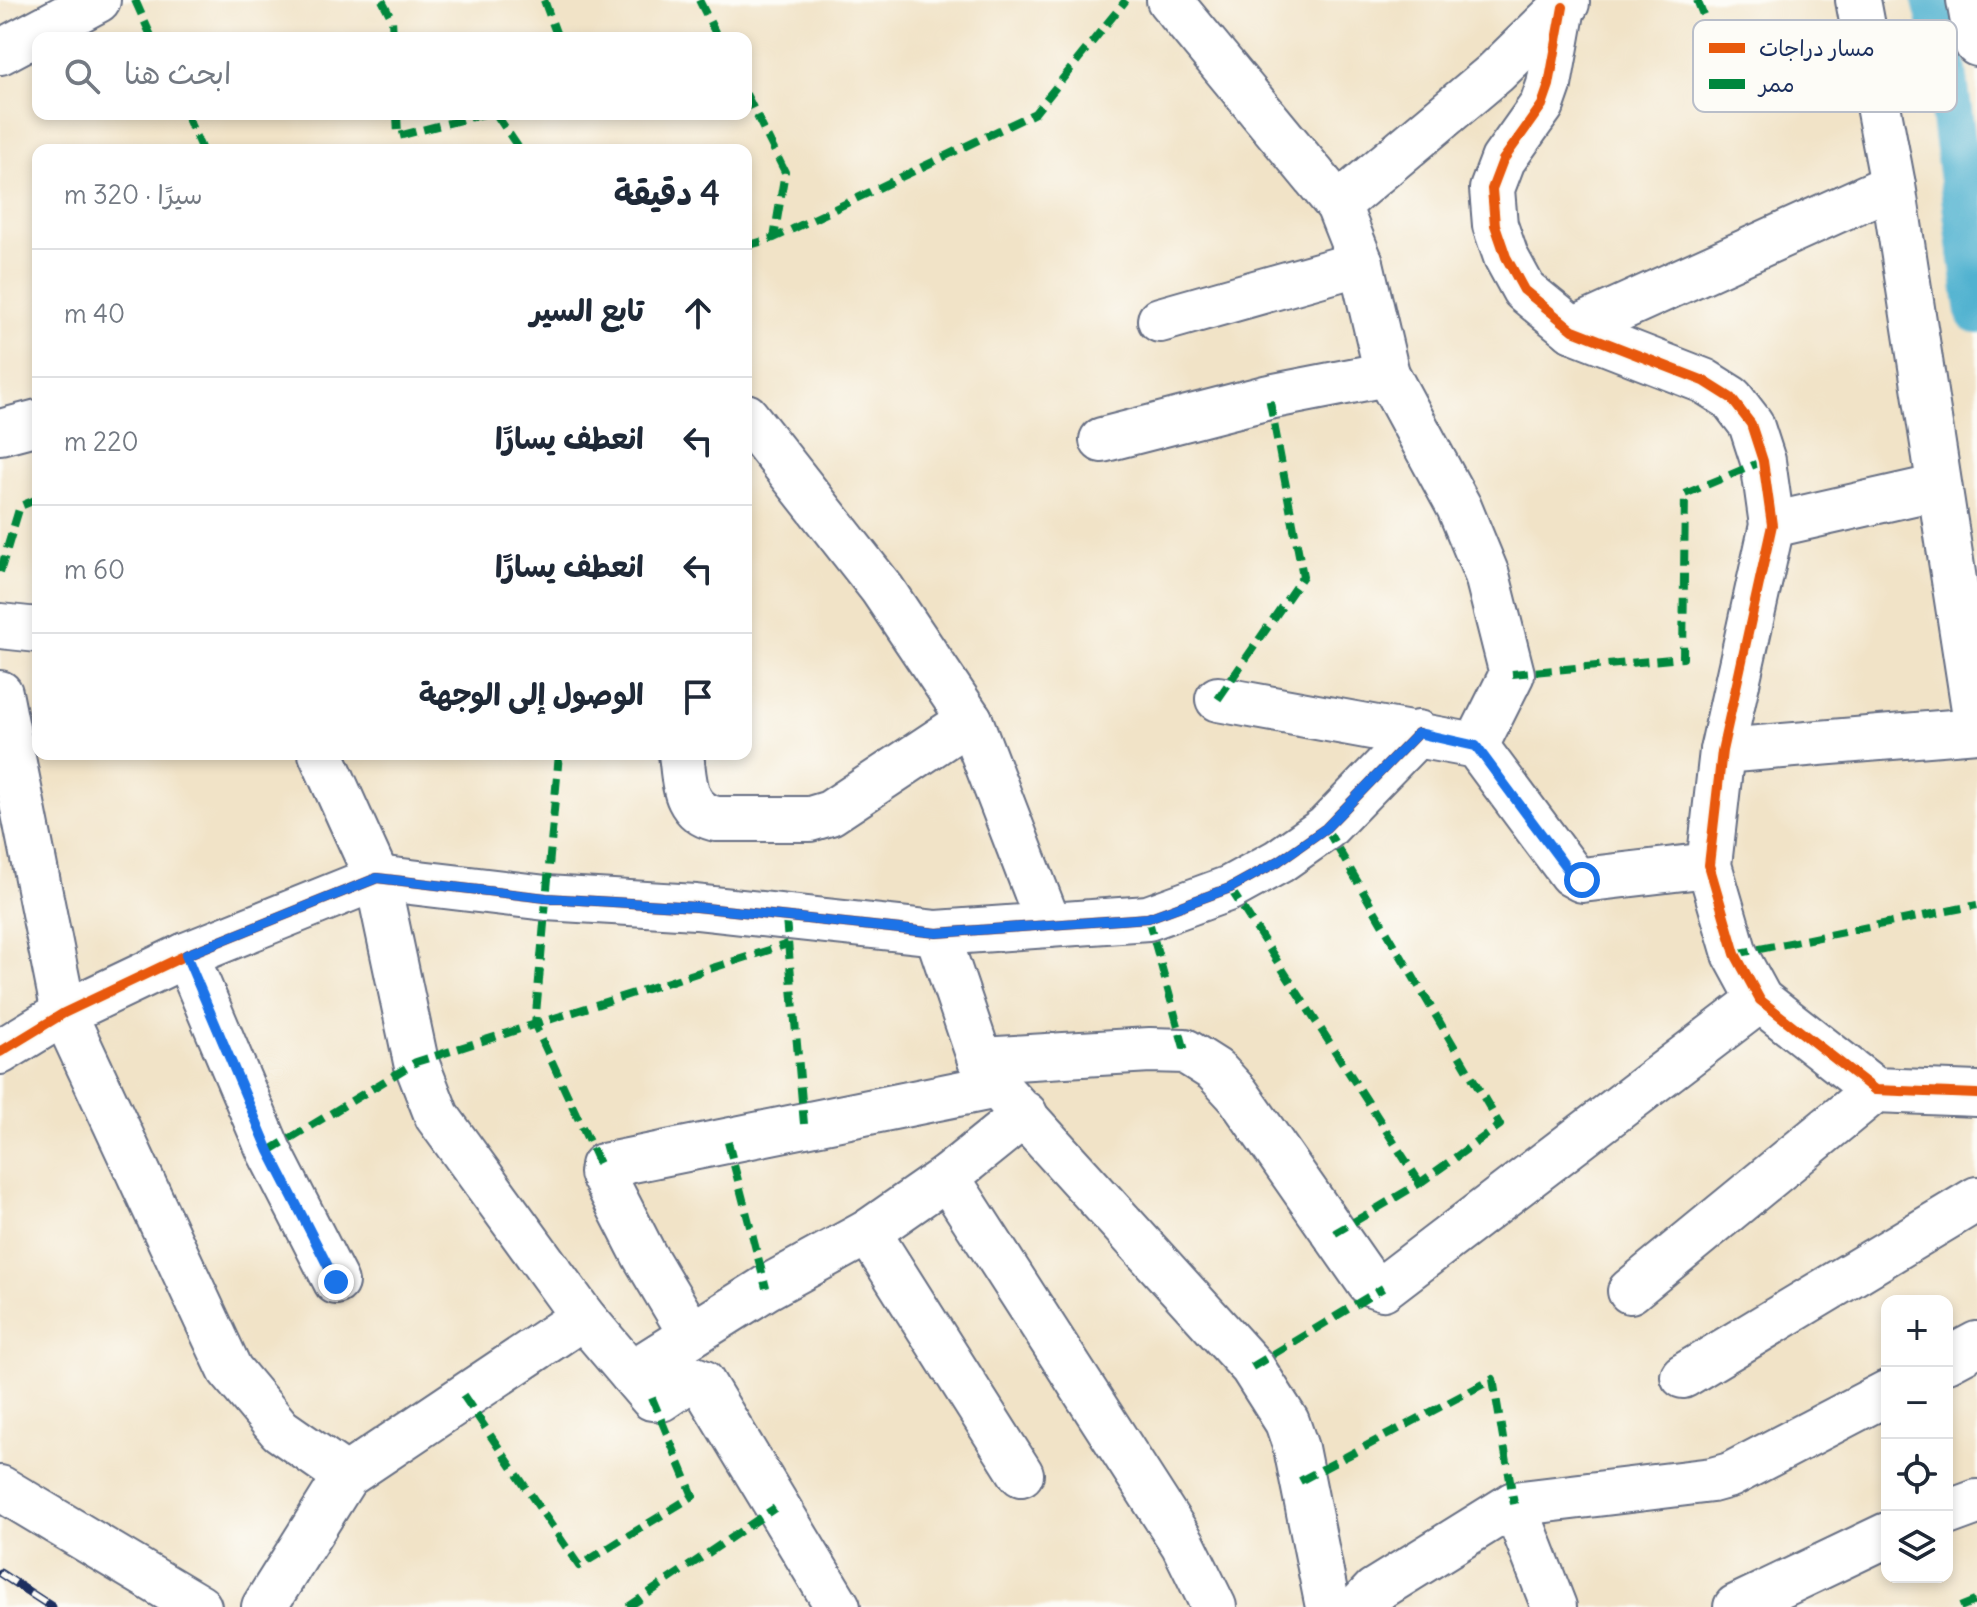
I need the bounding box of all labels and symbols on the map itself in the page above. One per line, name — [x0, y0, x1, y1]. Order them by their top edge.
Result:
legend — [1693, 20, 1957, 112]
text: مسار دراجات — [1759, 34, 1875, 62]
text: ممر — [1757, 70, 1795, 98]
route start — [1564, 862, 1600, 898]
route end — [318, 1264, 354, 1300]

